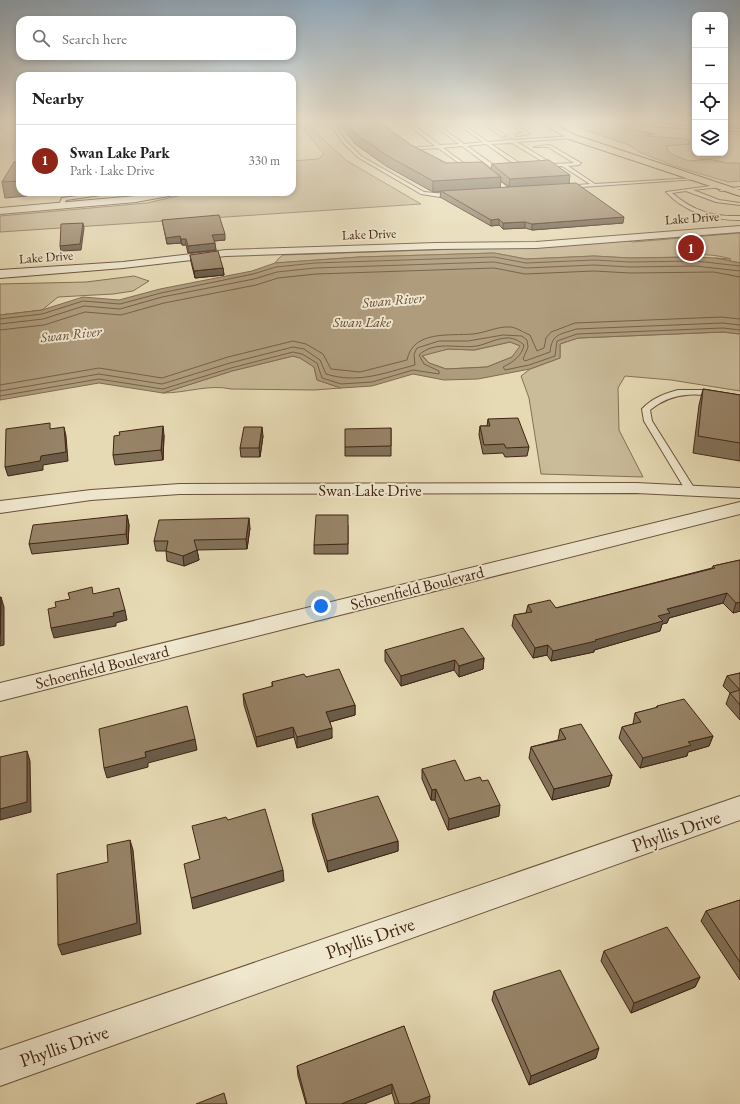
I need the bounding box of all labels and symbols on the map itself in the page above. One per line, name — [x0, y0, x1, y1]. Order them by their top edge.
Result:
street label: Lake Drive — [664, 208, 720, 228]
street label: Lake Drive — [342, 225, 396, 243]
pin: 1 — [678, 233, 704, 263]
street label: Lake Drive — [18, 247, 74, 267]
water label: Swan River — [361, 288, 425, 312]
water label: Swan Lake — [332, 313, 391, 331]
water label: Swan River — [38, 322, 103, 346]
street label: Swan Lake Drive — [318, 480, 422, 501]
street label: Schoenfield Boulevard — [348, 561, 487, 615]
your location — [311, 596, 331, 616]
street label: Schoenfield Boulevard — [33, 640, 172, 694]
street label: Phyllis Drive — [628, 804, 724, 858]
street label: Phyllis Drive — [322, 911, 418, 965]
street label: Phyllis Drive — [16, 1019, 112, 1073]

